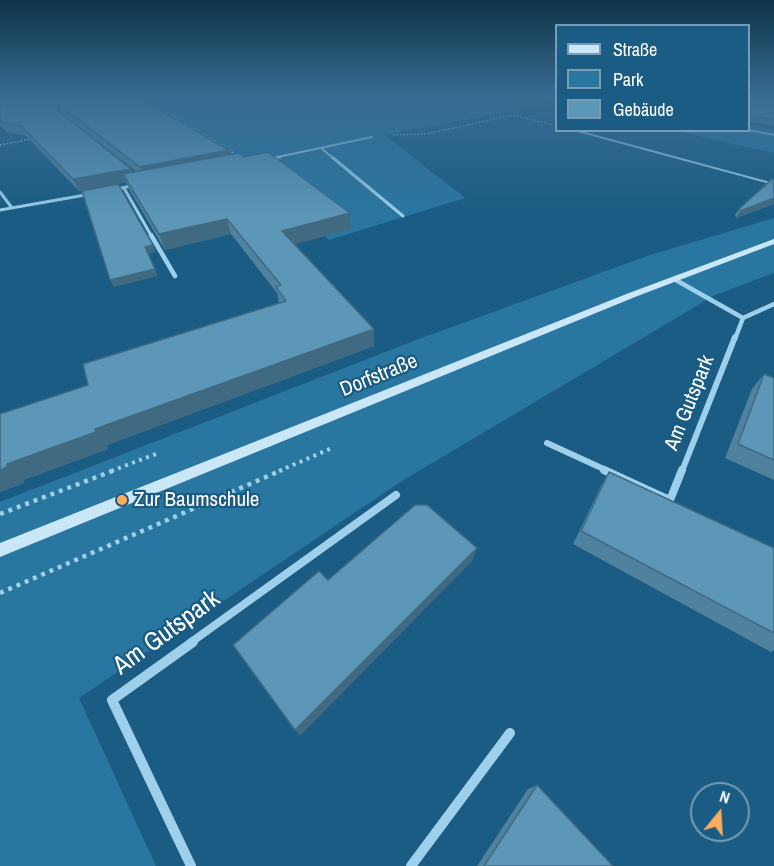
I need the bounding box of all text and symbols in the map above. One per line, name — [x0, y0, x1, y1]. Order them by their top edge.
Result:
legend — [555, 24, 750, 132]
text: Straße — [613, 37, 657, 62]
text: Park — [613, 67, 643, 92]
text: Gebäude — [613, 97, 674, 122]
street label: Dorfstraße — [337, 349, 421, 403]
street label: Am Gutspark — [659, 352, 721, 454]
place label: Zur Baumschule — [134, 487, 259, 513]
marker: Zur Baumschule — [115, 493, 129, 507]
street label: Am Gutspark — [108, 584, 226, 682]
north arrow — [690, 782, 750, 842]
text: N — [717, 785, 733, 809]

